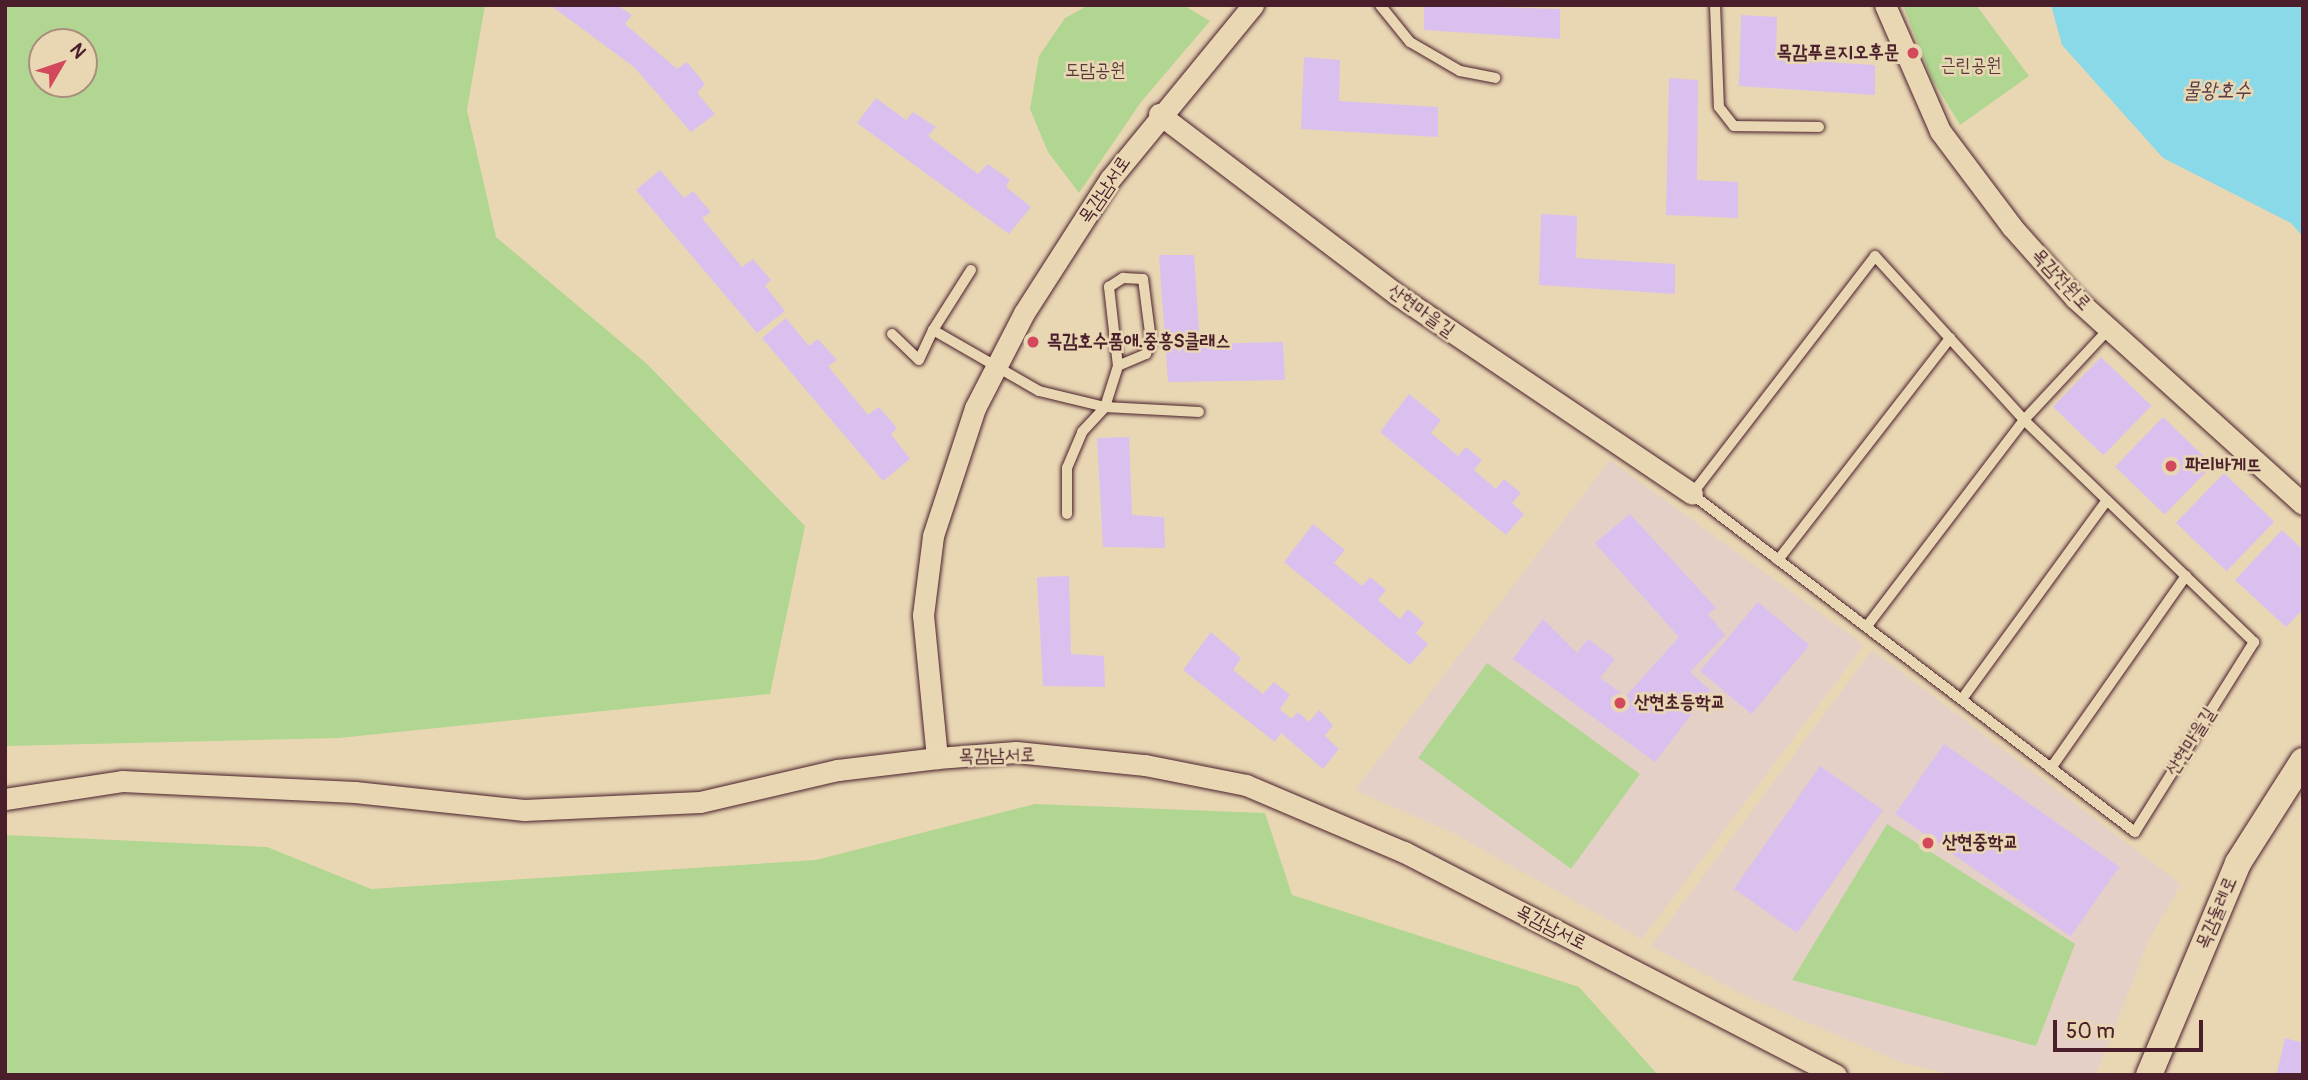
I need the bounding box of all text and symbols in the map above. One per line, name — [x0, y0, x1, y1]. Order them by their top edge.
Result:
north arrow — [28, 28, 98, 98]
text: N — [64, 38, 91, 64]
place label: 목감푸르지오후문 — [1777, 42, 1899, 64]
marker: 목감푸르지오후문 — [1905, 45, 1921, 61]
park label: 근린공원 — [1940, 55, 2002, 77]
park label: 도담공원 — [1064, 60, 1126, 82]
water label: 물왕호수 — [2183, 78, 2251, 104]
street label: 목감남서로 — [1074, 152, 1136, 228]
street label: 목감전원로 — [2027, 244, 2095, 316]
street label: 산현마을길 — [1383, 280, 1459, 342]
place label: 목감호수품애.중흥S클래스 — [1047, 331, 1230, 353]
marker: 목감호수품애.중흥S클래스 — [1025, 334, 1041, 350]
place label: 파리바게뜨 — [2185, 455, 2261, 477]
marker: 파리바게뜨 — [2163, 458, 2179, 474]
place label: 산현초등학교 — [1634, 692, 1726, 714]
marker: 산현초등학교 — [1612, 695, 1628, 711]
street label: 산현마을길 — [2161, 704, 2221, 780]
street label: 목감남서로 — [959, 744, 1035, 768]
place label: 산현중학교 — [1942, 832, 2018, 854]
marker: 산현중학교 — [1920, 835, 1936, 851]
street label: 목감둘레로 — [2192, 873, 2242, 953]
street label: 목감남서로 — [1512, 900, 1590, 956]
scale bar — [2056, 1006, 2206, 1050]
text: 50 m — [2066, 1018, 2115, 1045]

